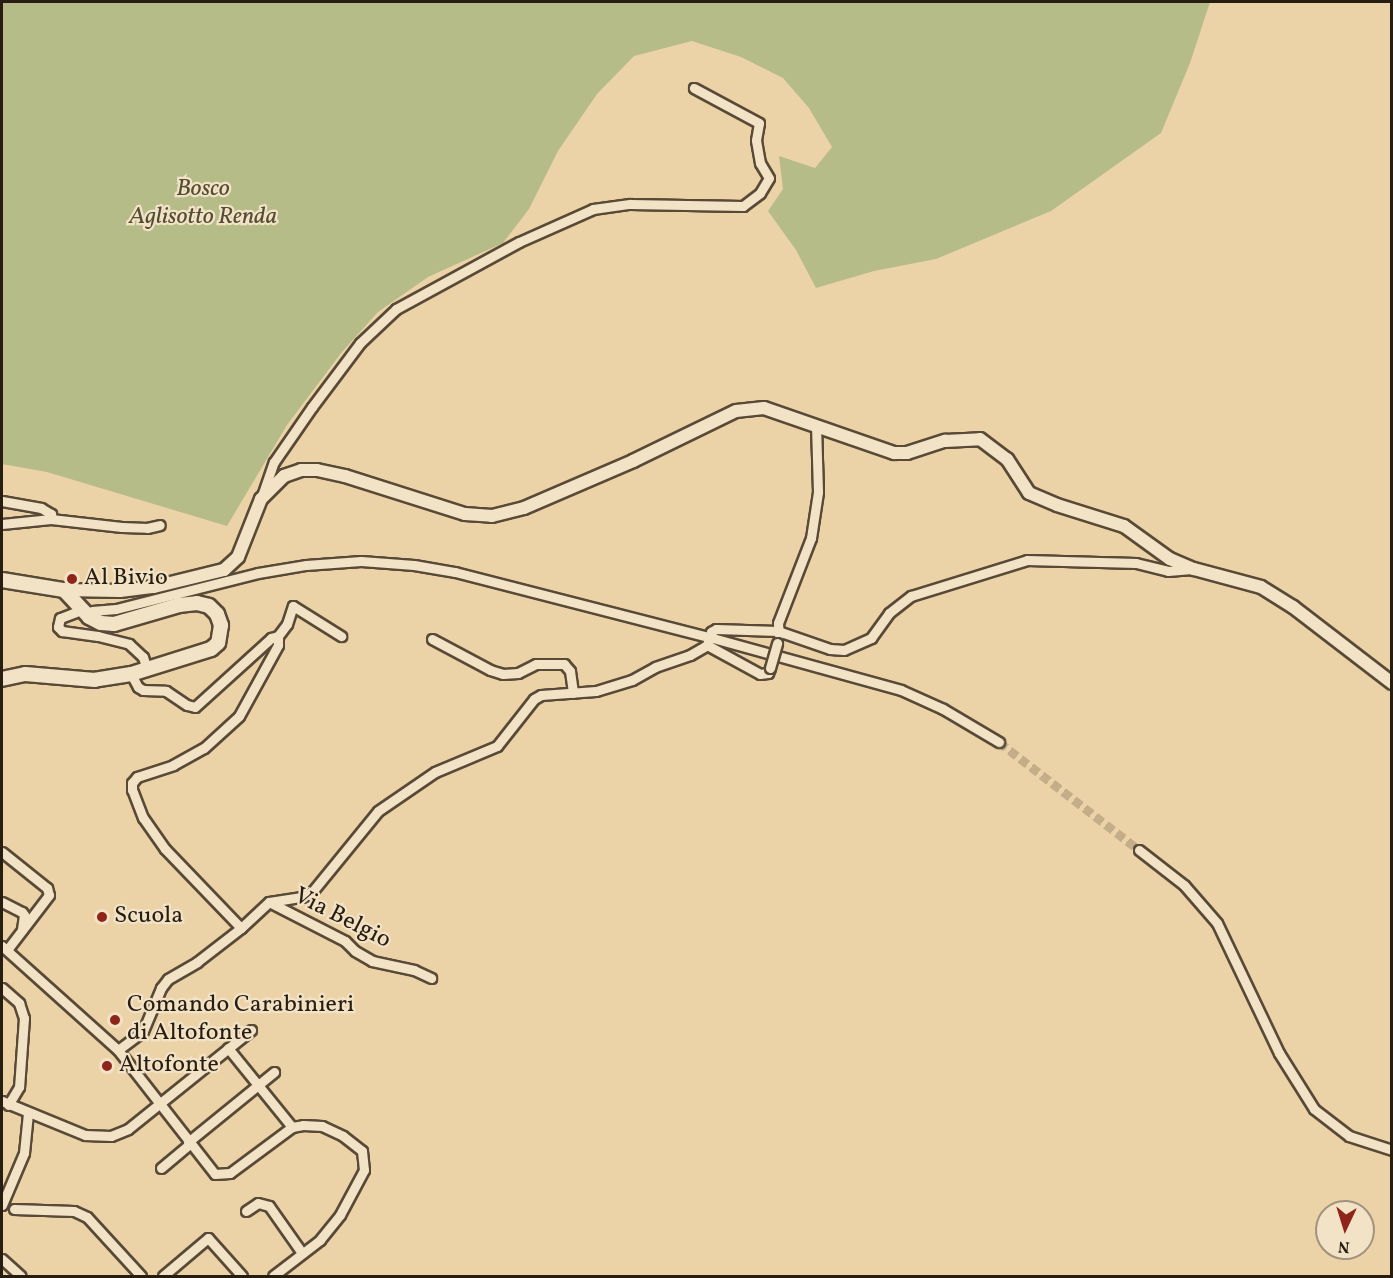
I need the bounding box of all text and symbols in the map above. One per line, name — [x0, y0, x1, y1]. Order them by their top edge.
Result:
park label: Bosco Aglisotto Renda — [129, 176, 277, 232]
place label: Al Bivio — [84, 565, 168, 593]
marker: Al Bivio — [65, 572, 79, 586]
street label: Via Belgio — [289, 882, 395, 956]
place label: Scuola — [114, 903, 183, 931]
marker: Scuola — [95, 910, 109, 924]
place label: Comando Carabinieri di Altofonte — [127, 992, 354, 1048]
marker: Comando Carabinieri di Altofonte — [108, 1013, 122, 1027]
place label: Altofonte — [119, 1052, 219, 1080]
marker: Altofonte — [100, 1059, 114, 1073]
north arrow — [1315, 1200, 1375, 1260]
text: N — [1337, 1235, 1350, 1257]

